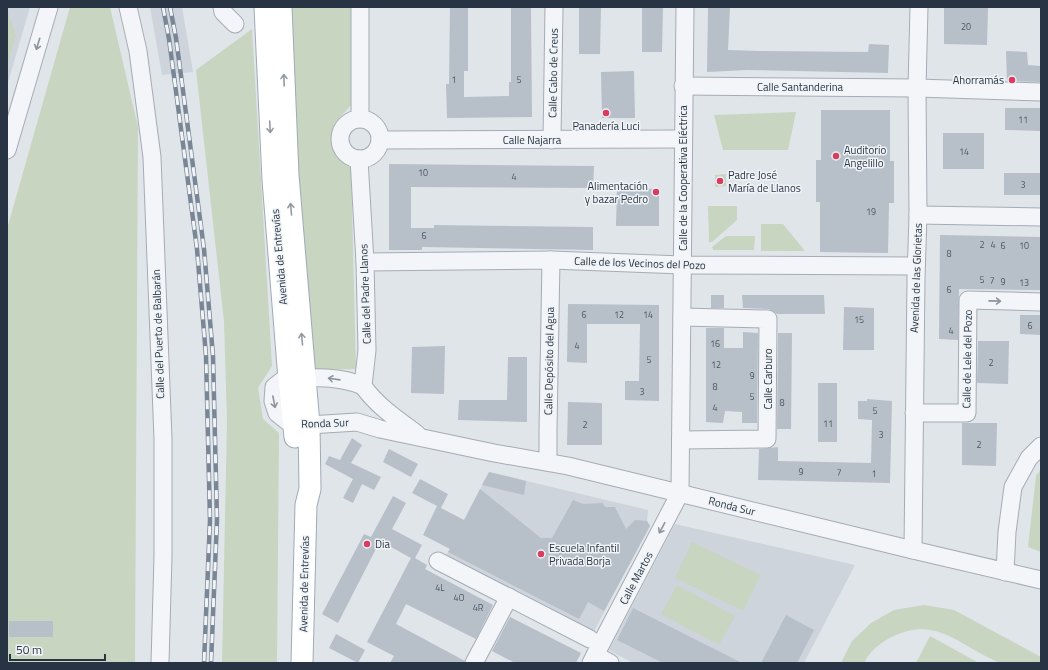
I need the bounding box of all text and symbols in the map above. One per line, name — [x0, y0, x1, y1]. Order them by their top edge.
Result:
house number: 20 — [961, 20, 971, 33]
street label: Calle Cabo de Creus — [544, 28, 562, 118]
one-way arrow — [34, 38, 41, 51]
place label: Ahorramás — [953, 72, 1004, 88]
house number: 1 — [451, 73, 457, 86]
house number: 5 — [516, 73, 522, 86]
one-way arrow — [280, 74, 288, 87]
marker: Ahorramás — [1007, 75, 1017, 85]
street label: Calle Santanderina — [757, 79, 844, 95]
street label: Calle de la Cooperativa Eléctrica — [675, 105, 691, 251]
marker: Panadería Luci — [601, 108, 611, 118]
house number: 11 — [1018, 113, 1028, 126]
place label: Panadería Luci — [572, 118, 640, 134]
one-way arrow — [266, 120, 274, 133]
street label: Calle Najarra — [503, 132, 562, 148]
place label: Auditorio Angelillo — [844, 142, 887, 171]
house number: 14 — [959, 145, 969, 158]
marker: Auditorio Angelillo — [831, 151, 841, 161]
house number: 10 — [418, 166, 428, 179]
place label: Padre José María de Llanos — [728, 167, 801, 196]
house number: 4 — [511, 170, 517, 183]
marker: Padre José María de Llanos — [715, 176, 725, 186]
place label: Alimentación y bazar Pedro — [585, 178, 648, 207]
house number: 3 — [1020, 178, 1026, 191]
marker: Alimentación y bazar Pedro — [651, 187, 661, 197]
one-way arrow — [287, 203, 294, 216]
house number: 19 — [866, 205, 876, 218]
street label: Avenida de Entrevías — [267, 208, 291, 306]
street label: Avenida de las Glorietas — [906, 223, 926, 333]
house number: 6 — [421, 229, 427, 242]
house number: 2 — [979, 238, 985, 251]
house number: 4 — [990, 238, 996, 251]
house number: 6 — [1000, 239, 1006, 252]
house number: 10 — [1019, 239, 1029, 252]
street label: Calle del Padre Llanos — [355, 243, 375, 345]
house number: 8 — [946, 247, 952, 260]
street label: Calle de los Vecinos del Pozo — [574, 253, 706, 273]
street label: Calle del Puerto de Balbarán — [148, 269, 168, 399]
house number: 5 — [979, 273, 985, 286]
house number: 7 — [989, 274, 995, 287]
house number: 9 — [1000, 275, 1006, 288]
house number: 13 — [1019, 276, 1029, 289]
house number: 6 — [946, 283, 952, 296]
one-way arrow — [988, 297, 1001, 305]
street label: Calle Depósito del Agua — [540, 306, 558, 415]
house number: 6 — [581, 308, 587, 321]
house number: 12 — [614, 308, 624, 321]
house number: 14 — [643, 308, 653, 321]
street label: Calle de Lele del Pozo — [958, 309, 976, 409]
house number: 15 — [854, 313, 864, 326]
house number: 6 — [1027, 319, 1033, 332]
house number: 4 — [948, 324, 954, 337]
one-way arrow — [298, 333, 305, 346]
house number: 16 — [710, 337, 720, 350]
house number: 4 — [574, 339, 580, 352]
street label: Calle Carburo — [760, 348, 776, 409]
house number: 5 — [646, 353, 652, 366]
house number: 2 — [988, 356, 994, 369]
house number: 12 — [711, 358, 721, 371]
house number: 9 — [749, 369, 755, 382]
one-way arrow — [328, 375, 341, 383]
house number: 8 — [712, 380, 718, 393]
house number: 3 — [639, 385, 645, 398]
house number: 5 — [749, 390, 755, 403]
one-way arrow — [270, 395, 278, 408]
house number: 8 — [779, 396, 785, 409]
house number: 4 — [712, 401, 718, 414]
house number: 5 — [872, 404, 878, 417]
street label: Ronda Sur — [301, 414, 349, 432]
house number: 11 — [823, 417, 833, 430]
house number: 2 — [582, 418, 588, 431]
house number: 3 — [878, 428, 884, 441]
house number: 2 — [976, 438, 982, 451]
house number: 9 — [798, 465, 804, 478]
house number: 7 — [836, 466, 842, 479]
house number: 1 — [871, 467, 877, 480]
street label: Ronda Sur — [707, 492, 757, 520]
one-way arrow — [658, 522, 666, 534]
street label: Avenida de Entrevías — [295, 536, 313, 632]
place label: Dia — [375, 536, 391, 552]
marker: Dia — [362, 539, 372, 549]
place label: Escuela Infantil Privada Borja — [549, 540, 619, 569]
marker: Escuela Infantil Privada Borja — [536, 549, 546, 559]
street label: Calle Martos — [615, 549, 657, 607]
house number: 4L — [435, 581, 445, 594]
house number: 4O — [454, 591, 465, 604]
house number: 4R — [473, 601, 484, 614]
scale bar — [10, 636, 105, 662]
text: 50 m — [16, 640, 42, 659]

